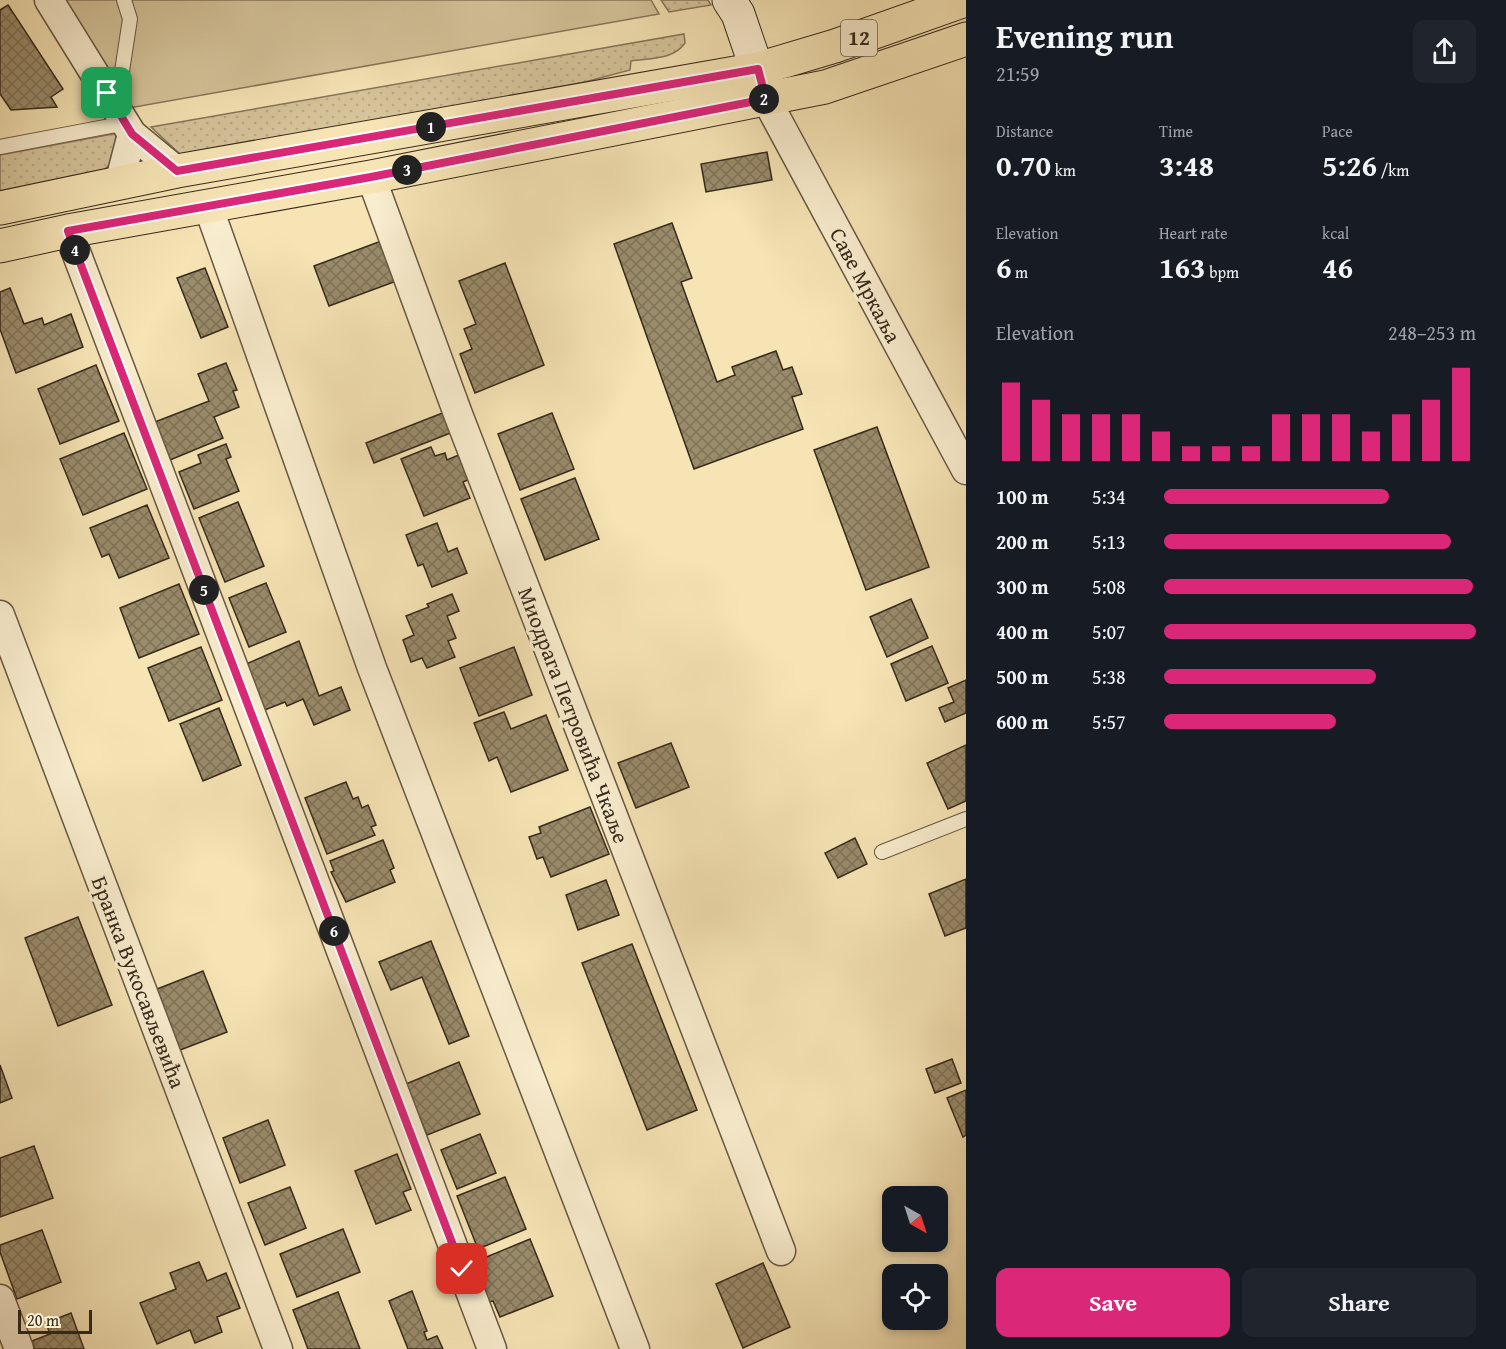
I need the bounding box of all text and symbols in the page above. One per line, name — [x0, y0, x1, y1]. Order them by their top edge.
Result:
text: Evening run — [996, 12, 1173, 60]
road number: 12 — [841, 20, 877, 56]
button: share — [1413, 20, 1476, 83]
text: 21:59 — [996, 59, 1039, 88]
pin — [81, 67, 132, 118]
icon: arrive — [90, 76, 123, 109]
pin: 2 — [749, 84, 779, 114]
text: 2 — [760, 87, 768, 111]
pin: 1 — [416, 112, 446, 142]
text: 1 — [427, 115, 435, 139]
text: Distance — [996, 119, 1053, 143]
text: Time — [1159, 119, 1193, 143]
text: Pace — [1322, 119, 1353, 143]
text: 0.70 — [996, 143, 1051, 187]
text: 3:48 — [1159, 143, 1214, 187]
text: 5:26 — [1322, 143, 1377, 187]
pin: 3 — [392, 155, 422, 185]
text: 3 — [403, 158, 411, 182]
text: km — [1051, 158, 1076, 182]
text: /km — [1377, 158, 1409, 182]
text: Elevation — [996, 221, 1059, 245]
text: Heart rate — [1159, 221, 1228, 245]
text: kcal — [1322, 221, 1349, 245]
street label: Саве Мркаља — [822, 222, 910, 349]
pin: 4 — [60, 235, 90, 265]
text: 4 — [71, 238, 79, 262]
text: 6 — [996, 245, 1012, 289]
text: 163 — [1159, 245, 1206, 289]
text: 46 — [1322, 245, 1353, 289]
text: m — [1012, 260, 1028, 284]
text: bpm — [1206, 260, 1239, 284]
text: Elevation — [996, 318, 1074, 347]
text: 248–253 m — [1388, 318, 1476, 347]
text: 100 m — [996, 482, 1049, 511]
text: 5:34 — [1092, 482, 1126, 511]
text: 200 m — [996, 527, 1049, 556]
text: 5:13 — [1092, 527, 1126, 556]
text: 300 m — [996, 572, 1049, 601]
text: 5:08 — [1092, 572, 1126, 601]
pin: 5 — [189, 575, 219, 605]
text: 5 — [200, 578, 208, 602]
street label: Миодрага Петровића Чкаље — [510, 582, 638, 848]
text: 400 m — [996, 617, 1049, 646]
text: 5:07 — [1092, 617, 1126, 646]
text: 500 m — [996, 662, 1049, 691]
text: 5:38 — [1092, 662, 1126, 691]
text: 600 m — [996, 707, 1049, 736]
text: 5:57 — [1092, 707, 1126, 736]
street label: Бранка Вукосављевића — [84, 871, 194, 1093]
pin: 6 — [319, 916, 349, 946]
text: 6 — [330, 919, 338, 943]
north arrow — [882, 1186, 948, 1252]
map controls — [882, 1186, 948, 1330]
pin — [436, 1243, 487, 1294]
icon: check — [445, 1252, 478, 1285]
button: locate — [882, 1264, 948, 1330]
button: Save — [996, 1268, 1230, 1337]
button: Share — [1242, 1268, 1476, 1337]
scale bar — [18, 1307, 92, 1334]
text: 20 m — [27, 1308, 59, 1332]

